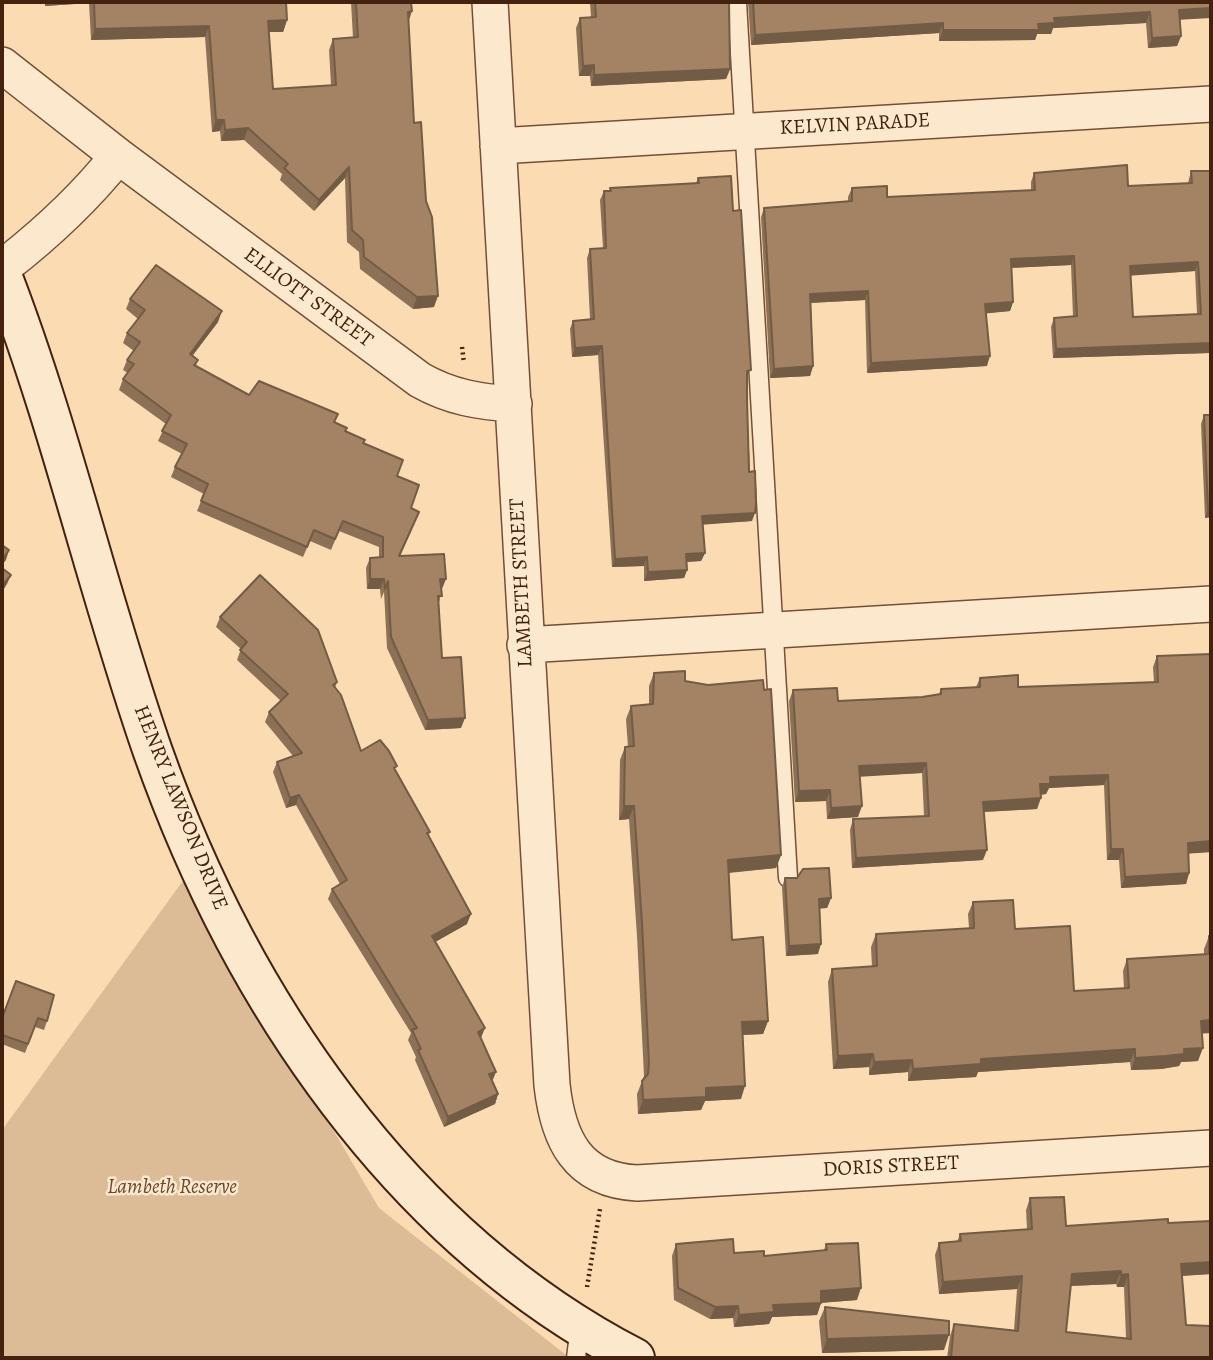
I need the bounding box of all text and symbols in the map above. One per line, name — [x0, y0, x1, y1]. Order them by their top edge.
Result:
street label: KELVIN PARADE — [779, 108, 931, 142]
street label: ELLIOTT STREET — [238, 243, 378, 353]
street label: LAMBETH STREET — [505, 498, 539, 668]
street label: HENRY LAWSON DRIVE — [127, 702, 233, 914]
street label: DORIS STREET — [822, 1151, 960, 1183]
park label: Lambeth Reserve — [107, 1175, 237, 1201]

